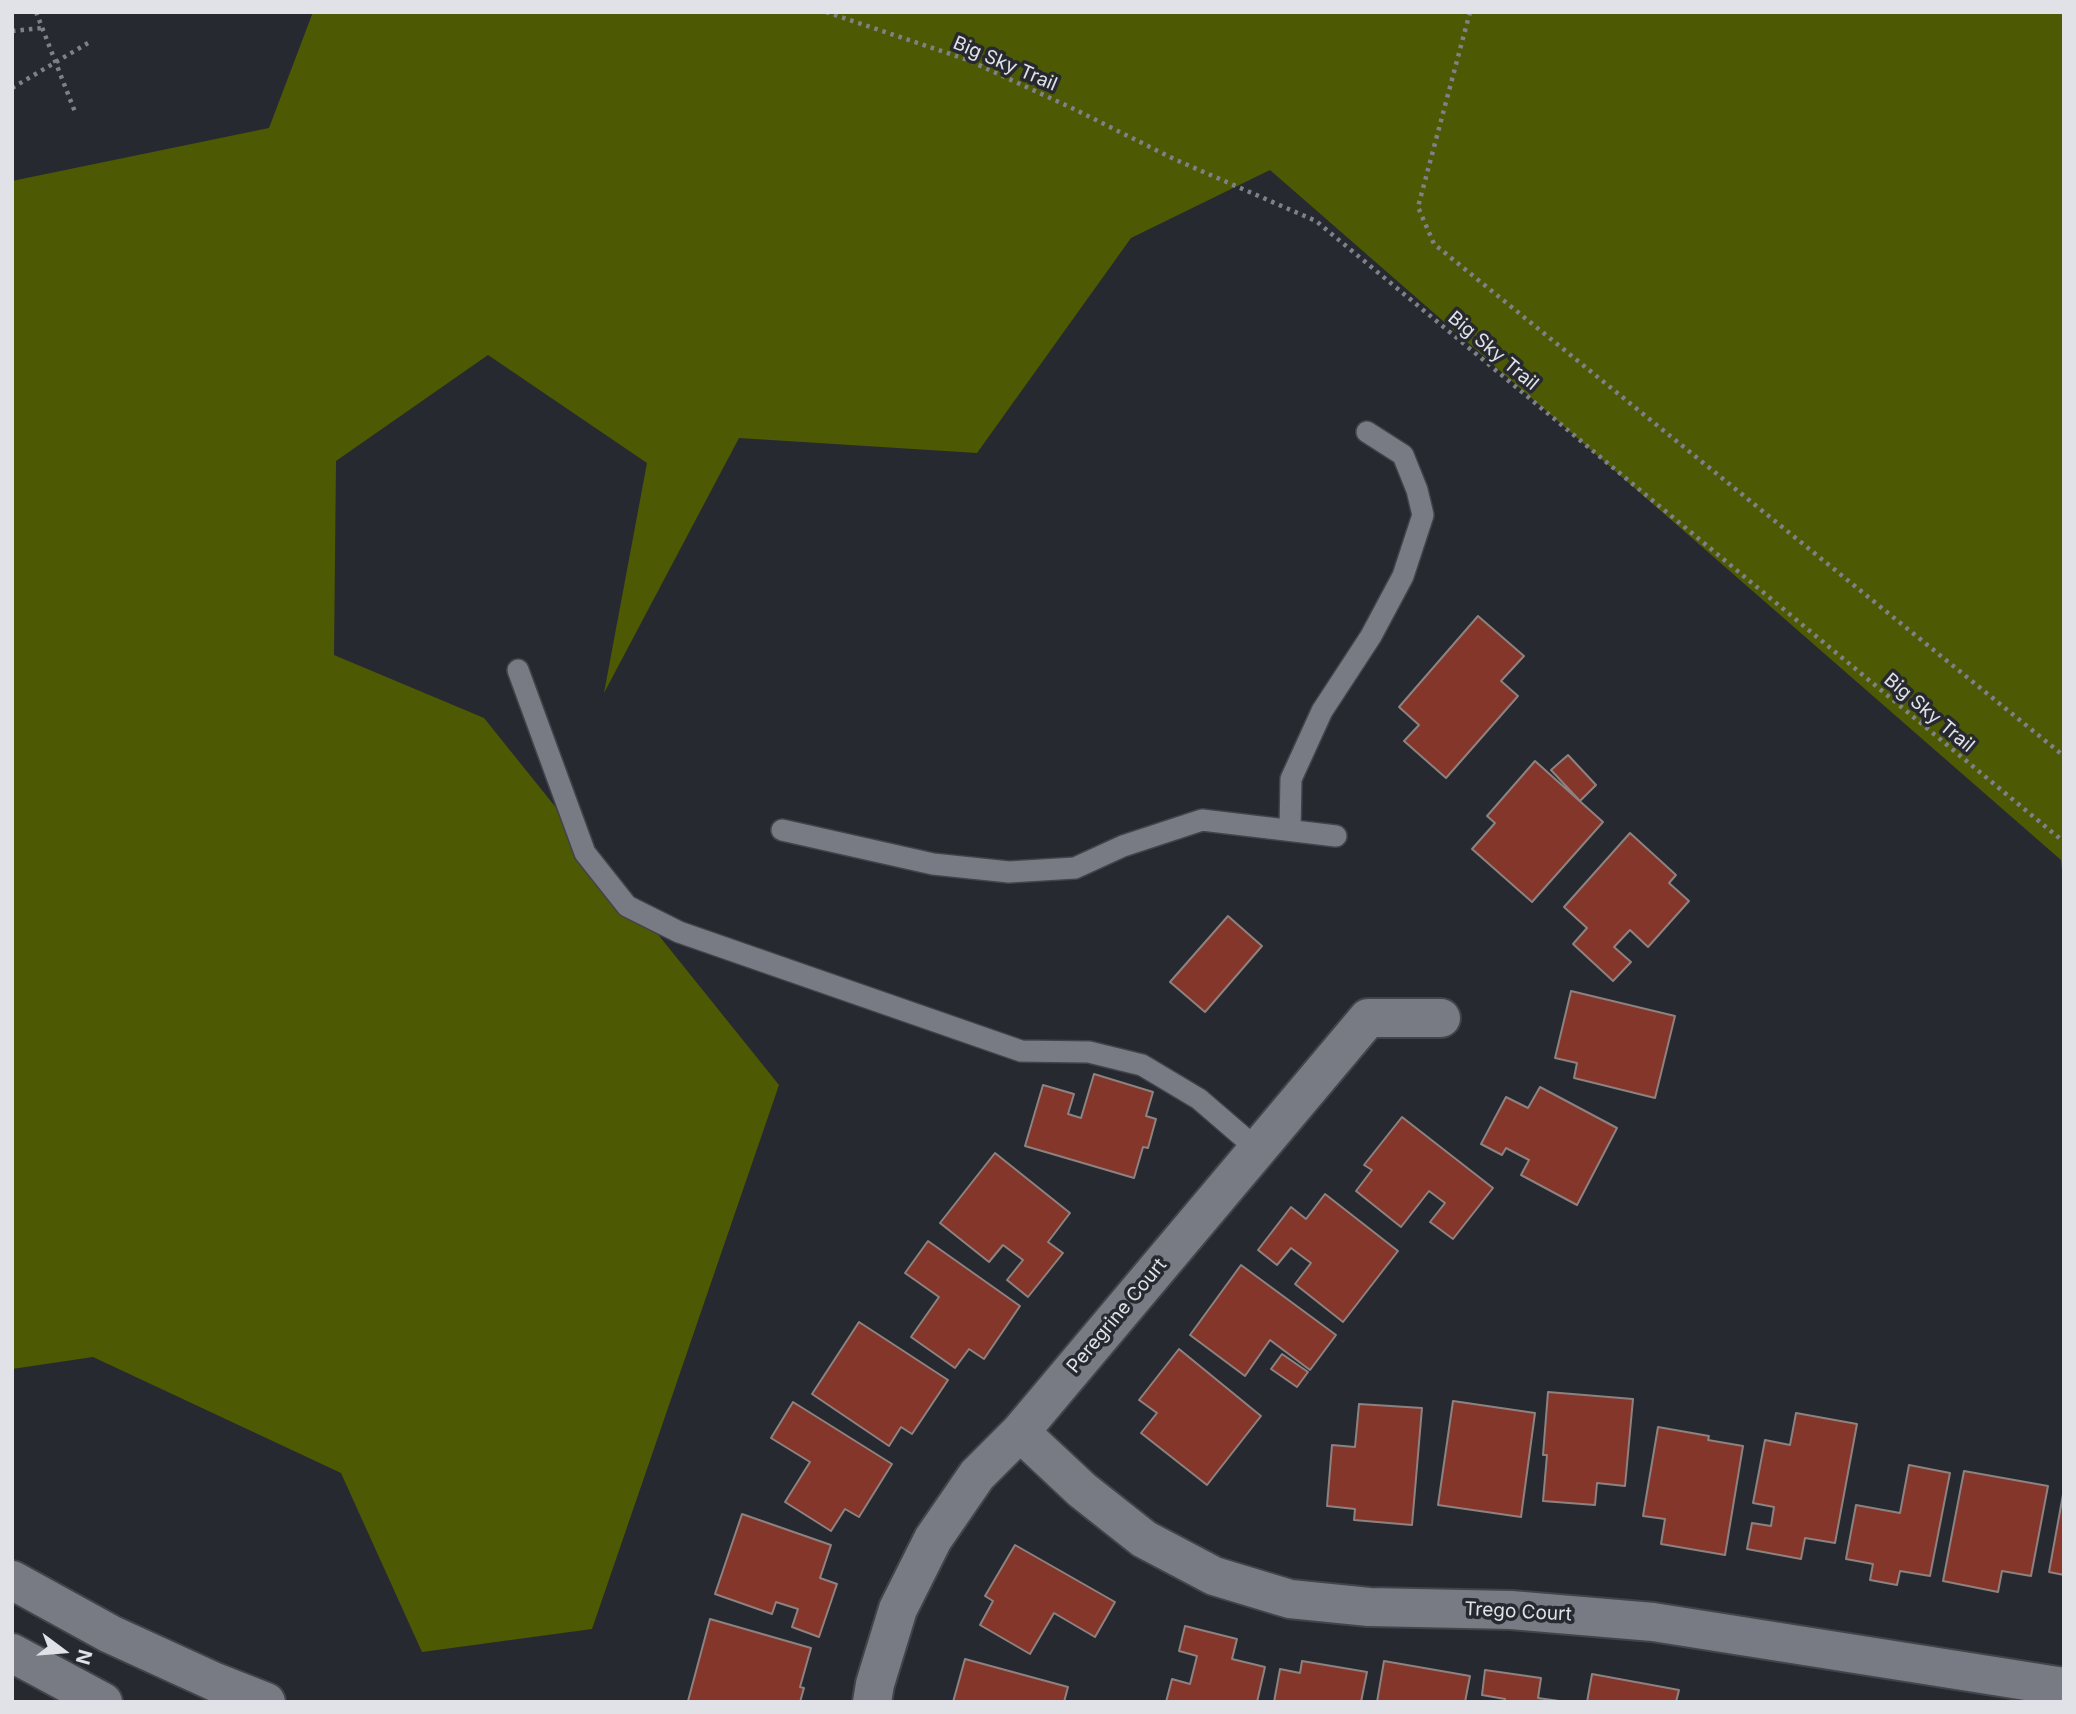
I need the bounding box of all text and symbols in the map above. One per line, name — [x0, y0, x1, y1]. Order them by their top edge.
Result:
street label: Big Sky Trail — [950, 32, 1060, 96]
street label: Big Sky Trail — [1443, 307, 1543, 395]
street label: Big Sky Trail — [1879, 669, 1979, 757]
street label: Peregrine Court — [1062, 1254, 1172, 1378]
street label: Trego Court — [1464, 1598, 1572, 1626]
north arrow — [28, 1616, 98, 1686]
text: N — [71, 1647, 97, 1667]

